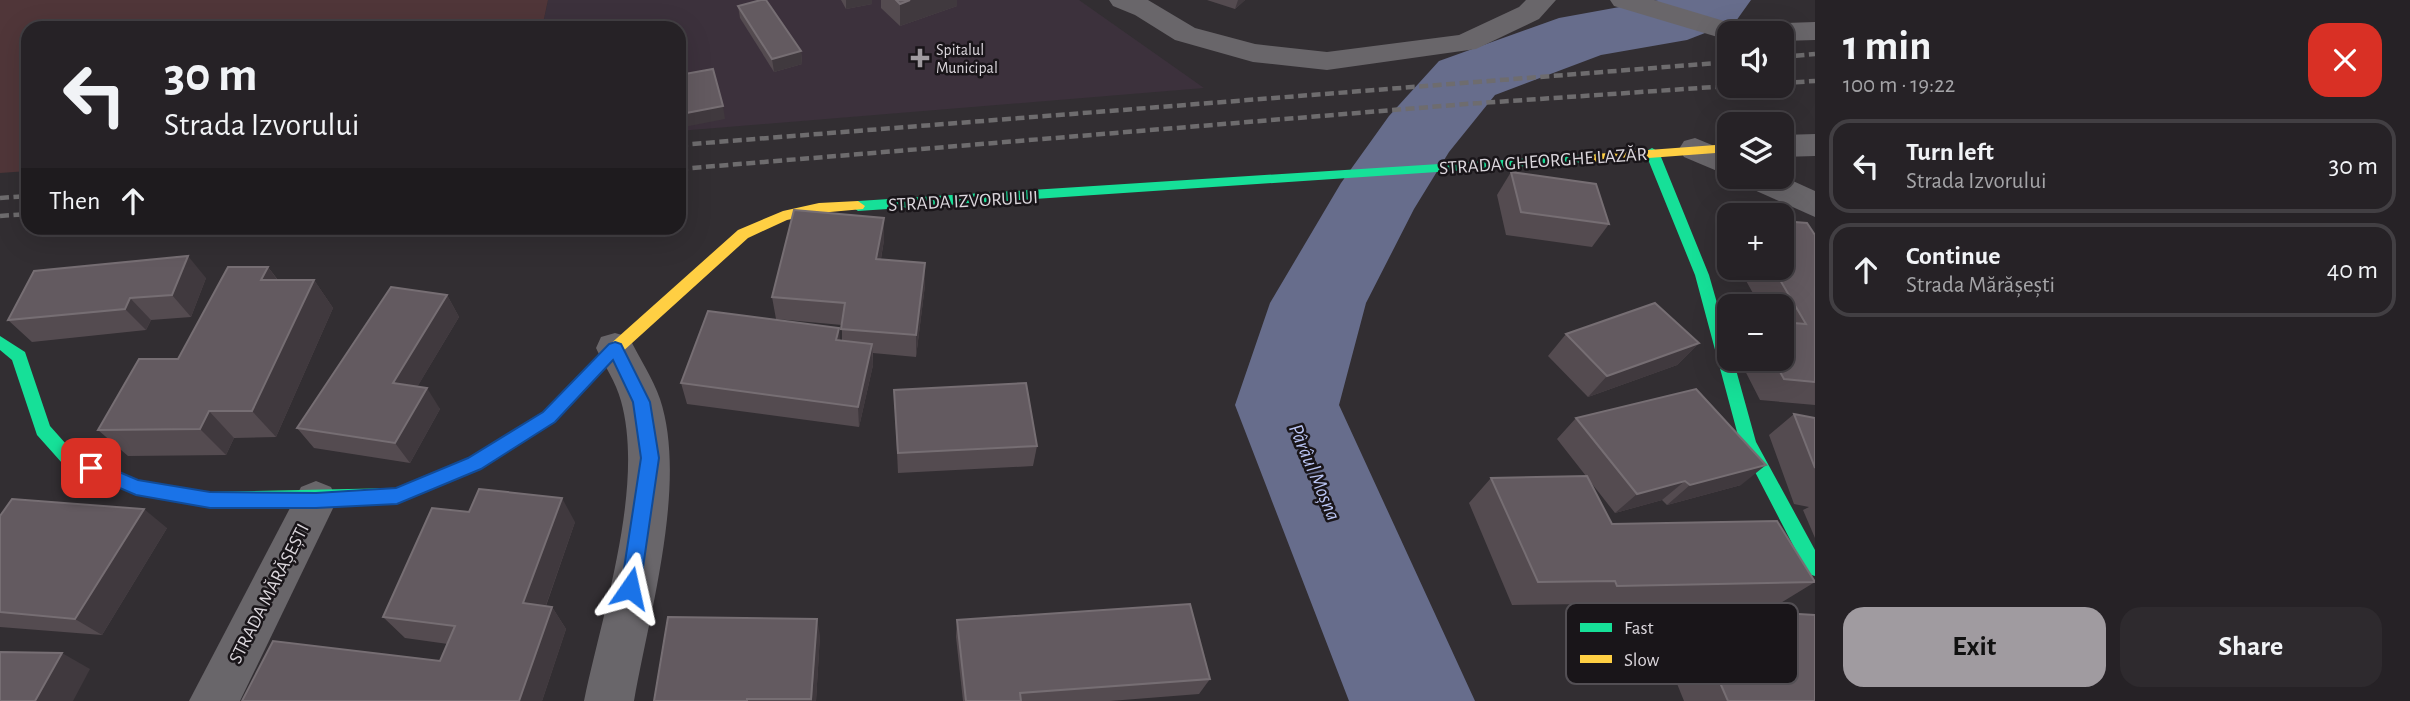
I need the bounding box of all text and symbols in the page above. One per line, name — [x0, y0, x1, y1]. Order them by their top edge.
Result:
map controls — [1717, 21, 1794, 371]
button: sound — [1717, 21, 1794, 98]
button: close — [2308, 23, 2382, 97]
text: 1 min — [1843, 25, 1932, 67]
place label: Spitalul Municipal — [936, 42, 998, 76]
marker: Spitalul Municipal — [910, 48, 930, 68]
icon: left — [49, 49, 140, 140]
text: 30 m — [164, 51, 258, 100]
text: 100 m · 19:22 — [1843, 74, 1955, 97]
text: Strada Izvorului — [164, 109, 360, 141]
button: layers — [1717, 112, 1794, 189]
text: Turn left — [1906, 139, 1994, 165]
street label: STRADA GHEORGHE LAZĂR — [1438, 143, 1648, 178]
icon: left — [1847, 147, 1885, 185]
text: 30 m — [2328, 153, 2378, 179]
text: Strada Izvorului — [1906, 170, 2047, 193]
icon: ahead — [114, 182, 152, 220]
text: Then — [49, 188, 100, 214]
street label: STRADA IZVORULUI — [888, 188, 1039, 215]
button: + — [1717, 203, 1794, 280]
text: Continue — [1906, 243, 2001, 269]
icon: ahead — [1847, 251, 1885, 289]
text: 40 m — [2327, 257, 2378, 283]
text: Strada Mărășești — [1906, 274, 2055, 297]
button: − — [1717, 294, 1794, 371]
water label: Pârâul Moșna — [1283, 421, 1344, 524]
pin — [61, 438, 121, 498]
icon: arrive — [72, 449, 110, 487]
street label: STRADA MĂRĂȘEȘTI — [224, 520, 314, 667]
position arrow — [593, 551, 667, 625]
legend — [1566, 603, 1798, 684]
button: Exit — [1843, 607, 2106, 687]
button: Share — [2120, 607, 2382, 687]
text: Fast — [1624, 619, 1654, 638]
text: Slow — [1624, 651, 1660, 670]

